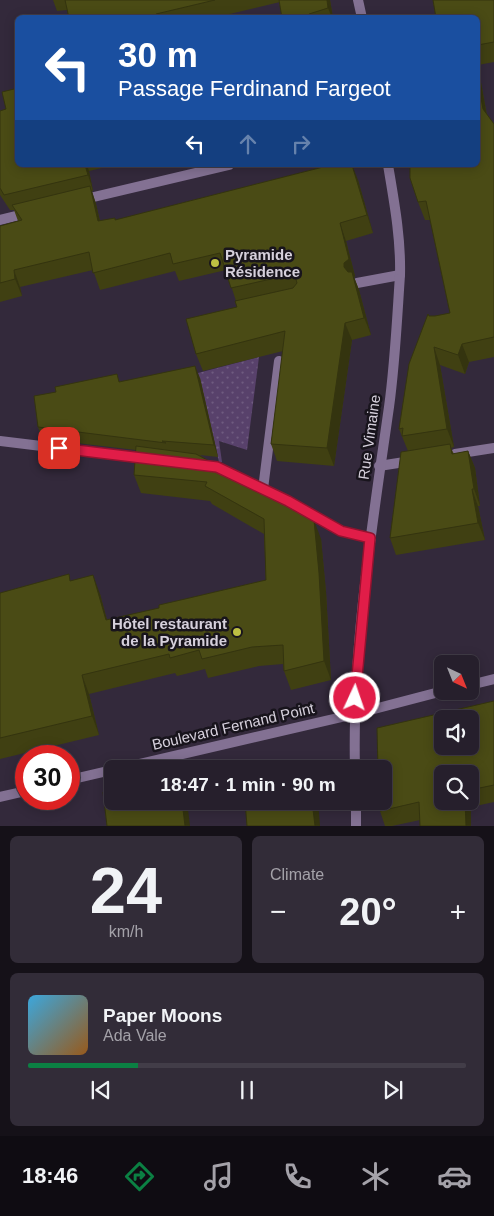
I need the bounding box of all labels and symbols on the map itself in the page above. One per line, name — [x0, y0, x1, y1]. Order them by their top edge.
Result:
place label: Pyramide Résidence — [225, 246, 300, 280]
marker: Pyramide Résidence — [209, 257, 221, 269]
street label: Rue Vimaine — [355, 393, 383, 481]
pin — [38, 427, 80, 469]
place label: Hôtel restaurant de la Pyramide — [112, 615, 227, 649]
marker: Hôtel restaurant de la Pyramide — [231, 626, 243, 638]
north arrow — [434, 655, 479, 700]
position arrow — [328, 671, 380, 723]
street label: Boulevard Fernand Point — [150, 699, 317, 753]
speed limit sign: 30 — [15, 745, 80, 810]

